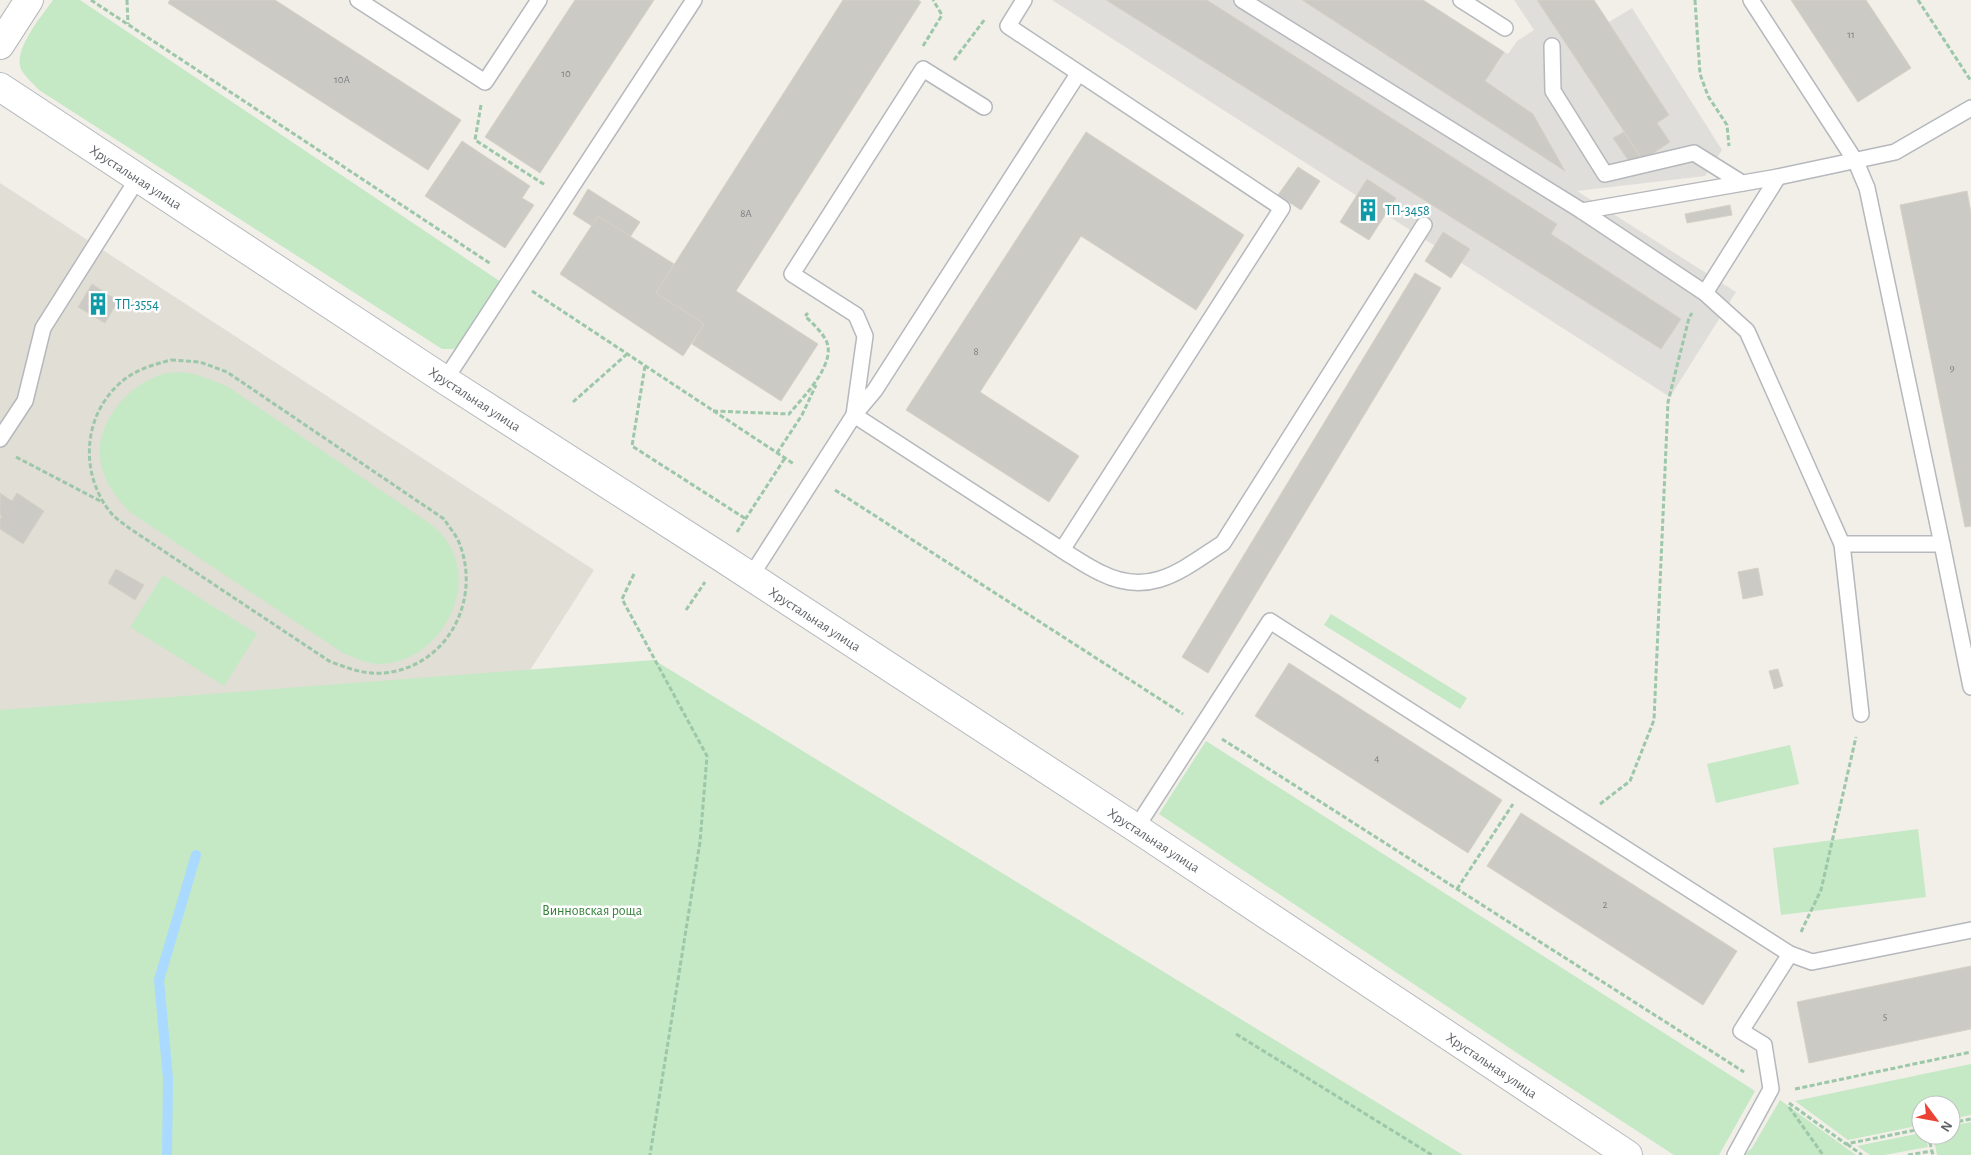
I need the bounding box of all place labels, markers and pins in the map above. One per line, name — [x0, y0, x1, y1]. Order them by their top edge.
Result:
building icon: ТП-3458 — [1355, 197, 1381, 223]
place label: ТП-3458 — [1385, 204, 1430, 218]
building icon: ТП-3554 — [85, 291, 111, 317]
place label: ТП-3554 — [115, 298, 159, 312]

